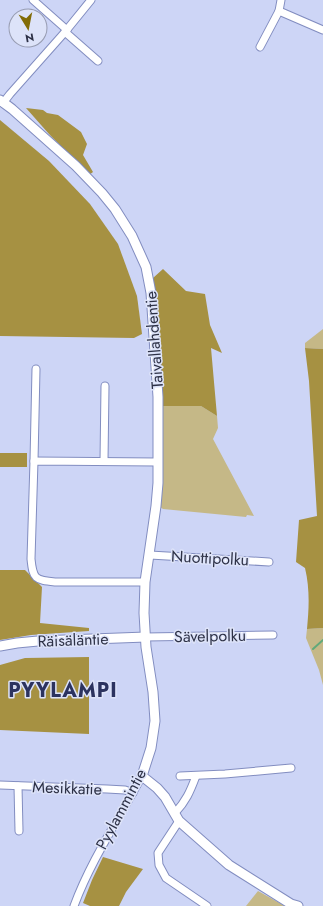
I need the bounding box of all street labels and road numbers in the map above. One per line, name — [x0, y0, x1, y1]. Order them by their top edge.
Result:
street label: Taivallahdentie — [139, 290, 169, 390]
street label: Nuottipolku — [170, 544, 250, 572]
street label: Sävelpolku — [174, 624, 246, 648]
street label: Räisäläntie — [37, 627, 109, 653]
street label: Pyylammintie — [90, 765, 152, 853]
street label: Mesikkatie — [32, 775, 102, 801]

